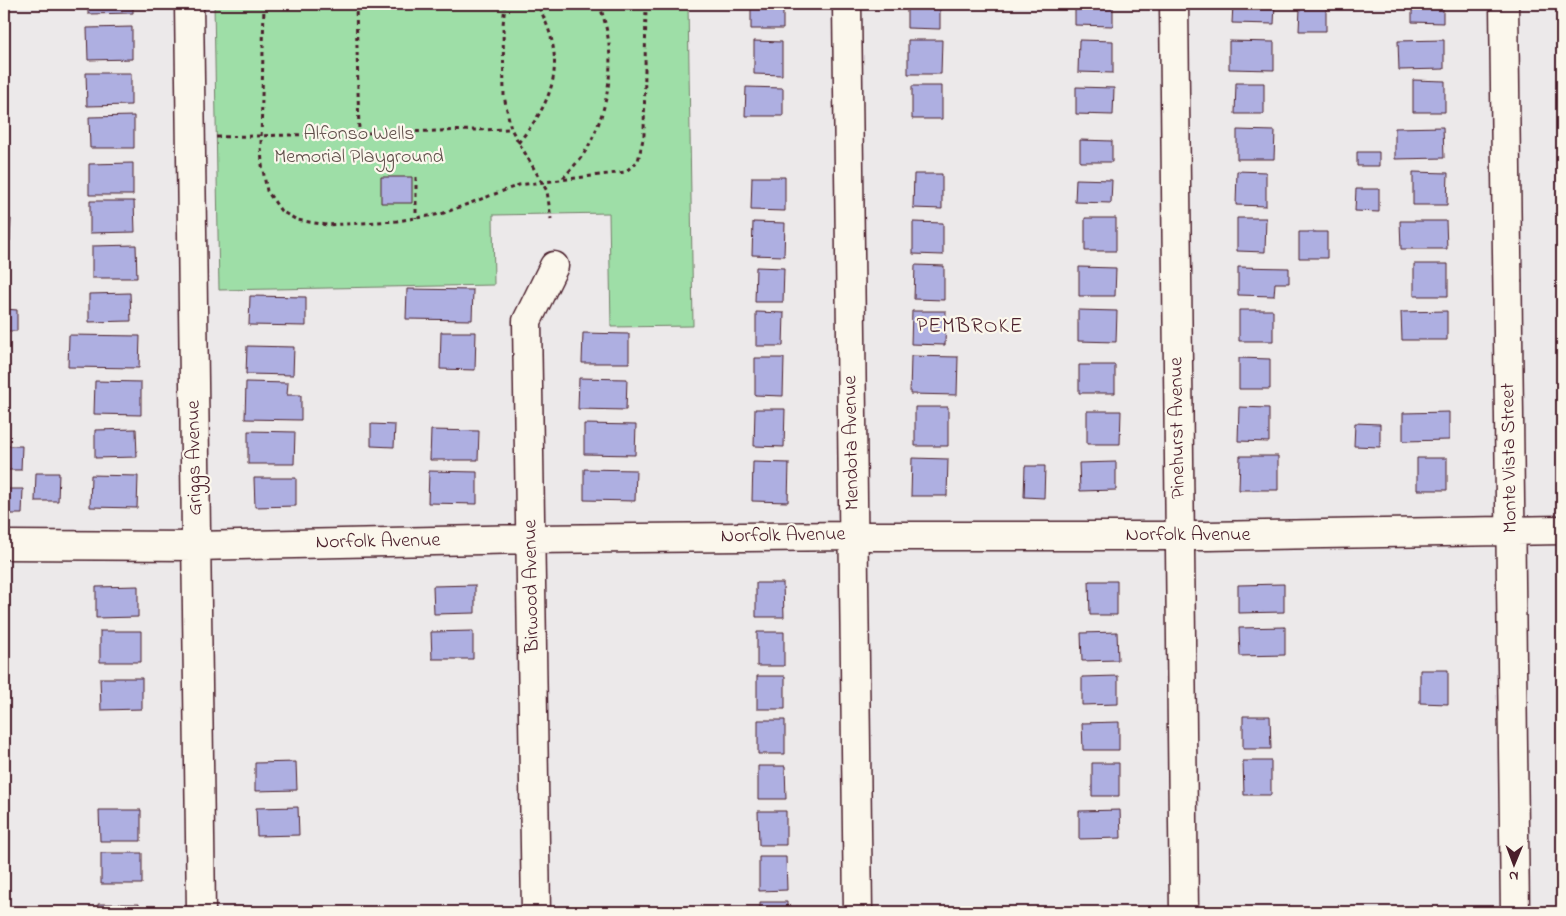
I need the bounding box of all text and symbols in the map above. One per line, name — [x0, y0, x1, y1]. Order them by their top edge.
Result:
park label: Alfonso Wells Memorial Playground — [274, 120, 444, 173]
district label: PEMBROKE — [916, 312, 1024, 342]
street label: Pinehurst Avenue — [1162, 357, 1194, 499]
street label: Mendota Avenue — [836, 375, 868, 511]
street label: Monte Vista Street — [1494, 382, 1526, 533]
street label: Griggs Avenue — [179, 400, 212, 516]
street label: Birwood Avenue — [516, 519, 548, 654]
street label: Norfolk Avenue — [720, 520, 846, 552]
street label: Norfolk Avenue — [1126, 521, 1250, 550]
street label: Norfolk Avenue — [315, 526, 441, 558]
north arrow — [1488, 838, 1538, 888]
text: N — [1509, 865, 1519, 886]

